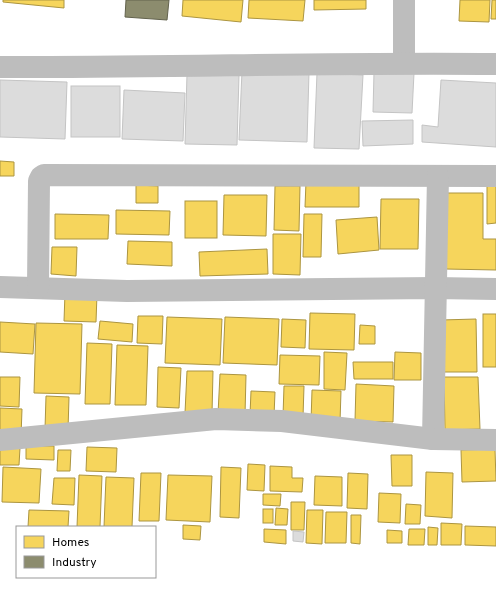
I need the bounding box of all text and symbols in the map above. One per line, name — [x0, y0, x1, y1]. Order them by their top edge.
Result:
legend — [16, 526, 156, 578]
text: Homes — [52, 535, 89, 551]
text: Industry — [52, 555, 97, 571]

